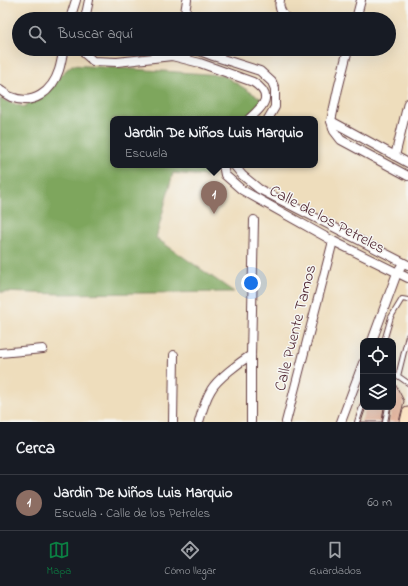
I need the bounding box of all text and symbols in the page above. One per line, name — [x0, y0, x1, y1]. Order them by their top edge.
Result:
search box — [12, 12, 396, 56]
icon: search — [26, 23, 48, 45]
text: Buscar aquí — [58, 23, 133, 45]
popup — [110, 116, 318, 168]
text: Jardin De Niños Luis Marquio — [125, 122, 303, 144]
text: Escuela — [125, 144, 167, 163]
street label: Calle de los Petreles — [265, 179, 389, 261]
pin: 1 — [201, 181, 227, 214]
street label: Calle Puente Tamos — [269, 262, 323, 394]
your location — [241, 273, 261, 293]
map controls — [360, 338, 396, 410]
button: locate — [360, 338, 396, 374]
button: layers — [360, 374, 396, 410]
text: Cerca — [16, 436, 55, 461]
text: Jardin De Niños Luis Marquio — [54, 482, 233, 504]
text: 1 — [27, 493, 31, 512]
text: 60 m — [367, 493, 392, 512]
text: Escuela · Calle de los Petreles — [54, 504, 210, 523]
tab: Mapa — [47, 539, 71, 579]
tab: Cómo llegar — [164, 539, 216, 579]
tab: Guardados — [309, 539, 361, 579]

